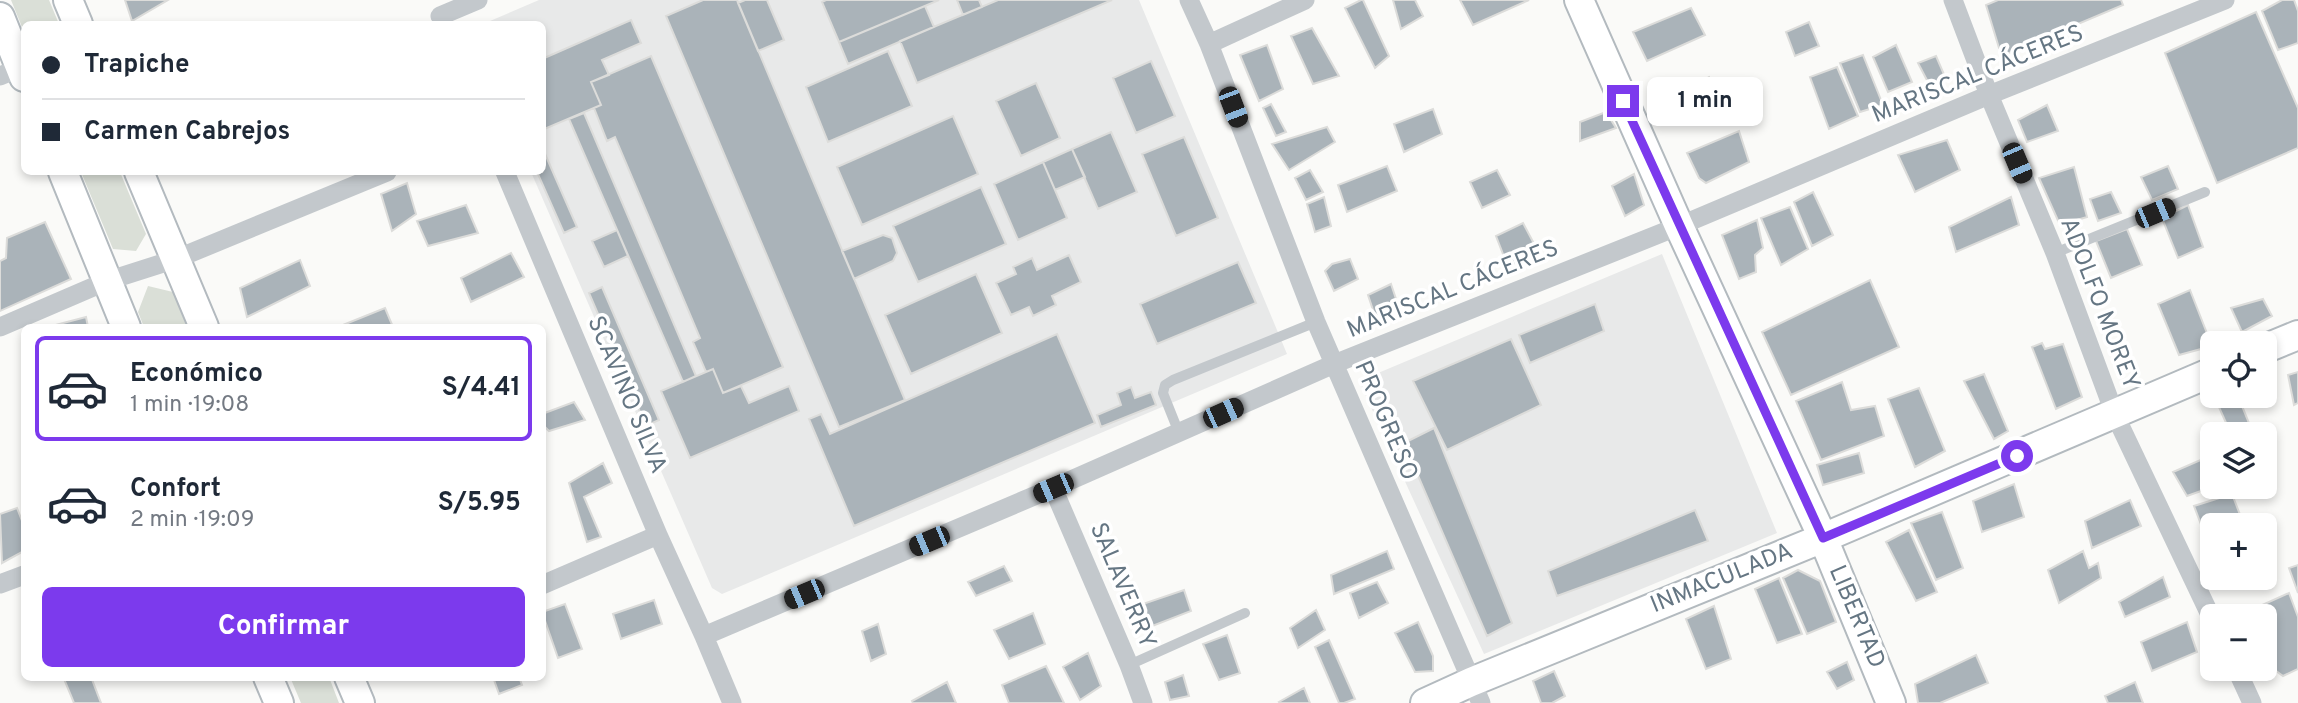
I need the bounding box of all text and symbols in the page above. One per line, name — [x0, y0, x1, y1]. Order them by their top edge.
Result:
street label: MARISCAL CÁCERES — [1867, 17, 2088, 131]
text: Trapiche — [84, 49, 190, 82]
callout: 1 min — [1648, 76, 1763, 126]
car — [1216, 84, 1251, 130]
route end — [1607, 85, 1639, 117]
text: 1 min — [1677, 87, 1733, 116]
text: Carmen Cabrejos — [84, 116, 290, 149]
car — [2000, 140, 2035, 186]
car — [2132, 195, 2179, 231]
street label: ADOLFO MOREY — [2052, 214, 2146, 394]
street label: MARISCAL CÁCERES — [1342, 232, 1563, 346]
street label: SCAVINO SILVA — [579, 312, 673, 478]
map controls — [2200, 331, 2277, 681]
button: locate — [2200, 331, 2277, 408]
icon: car — [46, 357, 109, 420]
street label: PROGRESO — [1346, 357, 1424, 485]
text: Económico — [130, 358, 263, 391]
text: S/4.41 — [442, 372, 521, 405]
text: 1 min · 19:08 — [130, 391, 249, 420]
car — [1200, 395, 1247, 431]
button: layers — [2200, 422, 2277, 499]
route start — [2001, 440, 2033, 472]
car — [1030, 470, 1077, 506]
icon: car — [46, 472, 109, 535]
text: Confort — [130, 473, 221, 506]
text: S/5.95 — [438, 487, 521, 520]
text: 2 min · 19:09 — [130, 506, 255, 535]
button: + — [2200, 513, 2277, 590]
street label: SALAVERRY — [1082, 519, 1162, 653]
car — [906, 523, 953, 559]
street label: INMACULADA — [1646, 537, 1798, 621]
street label: LIBERTAD — [1821, 561, 1891, 673]
car — [781, 576, 828, 612]
button: Confirmar — [42, 587, 525, 667]
button: − — [2200, 604, 2277, 681]

